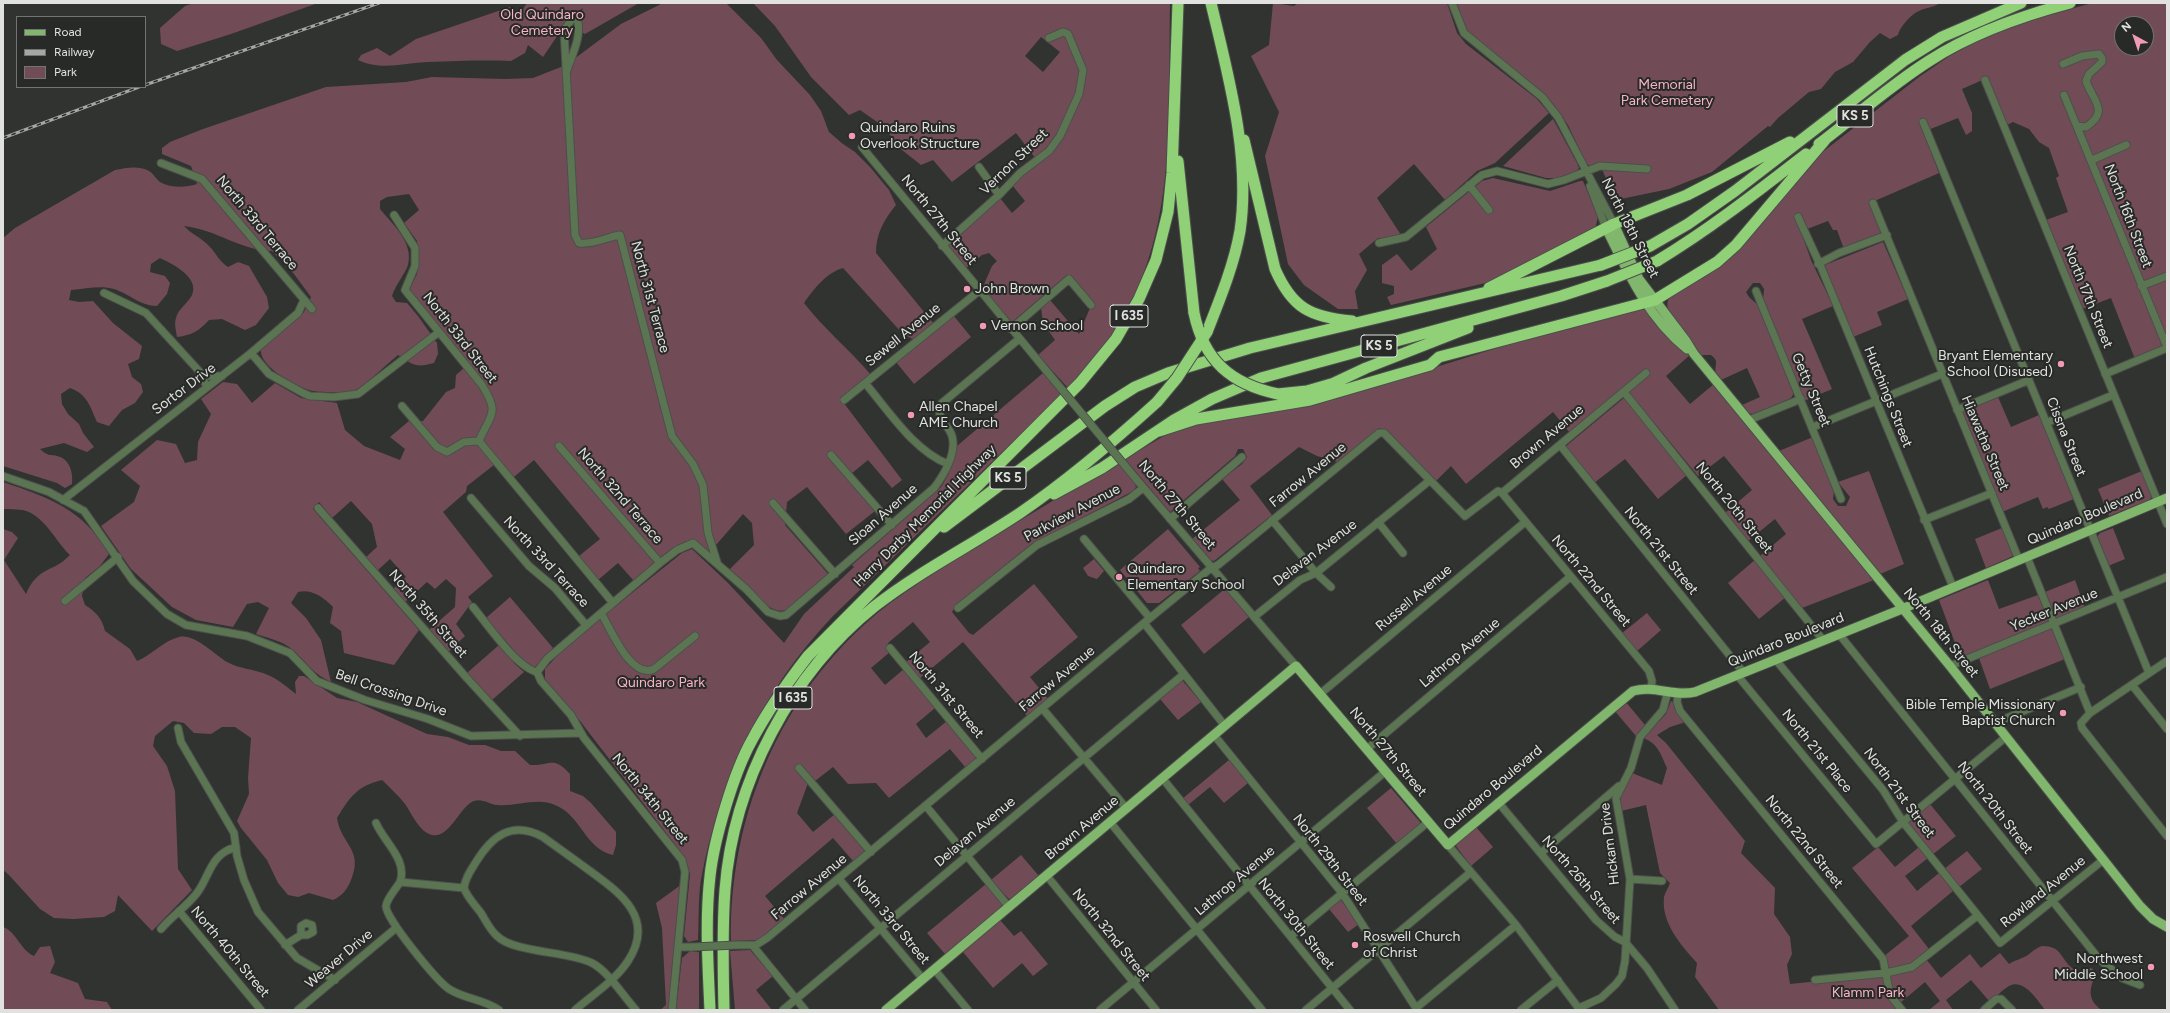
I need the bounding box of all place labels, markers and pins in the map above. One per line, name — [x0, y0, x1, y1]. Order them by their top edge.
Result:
place label: Quindaro Ruins Overlook Structure — [860, 120, 979, 152]
marker: Quindaro Ruins Overlook Structure — [847, 131, 857, 141]
place label: John Brown — [975, 281, 1049, 297]
marker: John Brown — [962, 284, 972, 294]
place label: Vernon School — [991, 318, 1083, 334]
marker: Vernon School — [978, 321, 988, 331]
place label: Bryant Elementary School (Disused) — [1938, 348, 2053, 380]
marker: Bryant Elementary School (Disused) — [2056, 359, 2066, 369]
place label: Allen Chapel AME Church — [919, 399, 998, 432]
marker: Allen Chapel AME Church — [906, 410, 916, 420]
place label: Quindaro Elementary School — [1127, 561, 1245, 594]
marker: Quindaro Elementary School — [1114, 572, 1124, 582]
place label: Bible Temple Missionary Baptist Church — [1905, 697, 2055, 730]
marker: Bible Temple Missionary Baptist Church — [2058, 708, 2068, 718]
place label: Roswell Church of Christ — [1363, 929, 1460, 962]
marker: Roswell Church of Christ — [1350, 940, 1360, 950]
place label: Northwest Middle School — [2054, 951, 2143, 984]
marker: Northwest Middle School — [2146, 962, 2156, 972]

